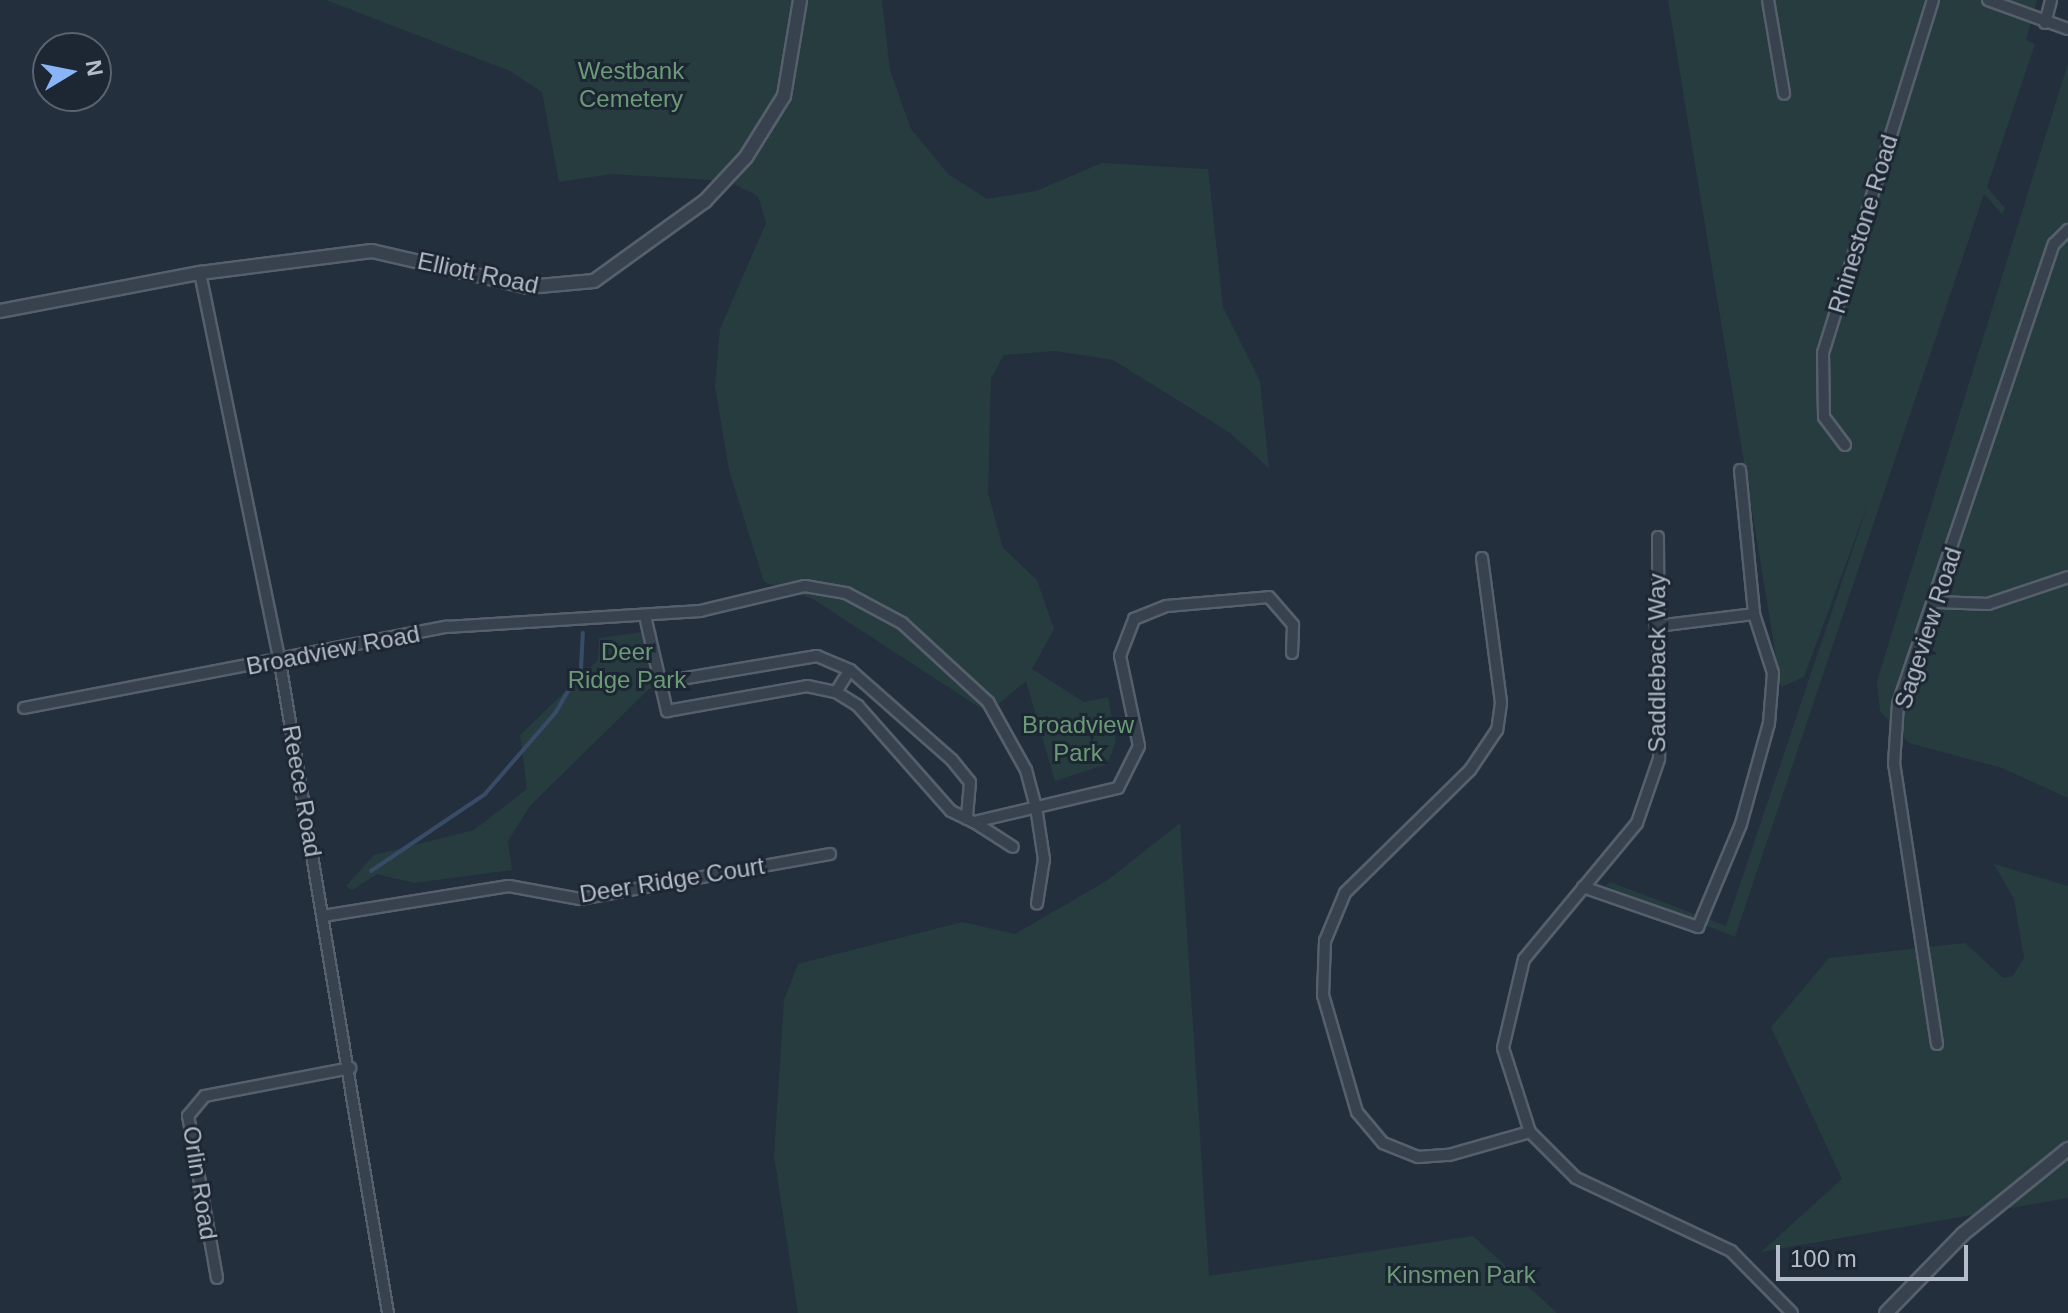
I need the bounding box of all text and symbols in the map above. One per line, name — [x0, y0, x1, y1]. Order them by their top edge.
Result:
north arrow — [32, 32, 112, 112]
park label: Westbank Cemetery — [578, 57, 684, 113]
text: N — [80, 58, 108, 78]
street label: Rhinestone Road — [1822, 131, 1904, 317]
street label: Elliott Road — [415, 246, 541, 300]
street label: Sageview Road — [1888, 544, 1968, 712]
street label: Saddleback Way — [1643, 573, 1671, 753]
street label: Broadview Road — [244, 619, 422, 681]
park label: Deer Ridge Park — [568, 638, 686, 694]
park label: Broadview Park — [1022, 711, 1134, 767]
street label: Reece Road — [276, 723, 328, 859]
street label: Deer Ridge Court — [578, 851, 766, 909]
street label: Orlin Road — [177, 1124, 223, 1242]
scale bar — [1780, 1229, 1972, 1279]
text: 100 m — [1790, 1245, 1857, 1272]
park label: Kinsmen Park — [1386, 1261, 1536, 1289]

